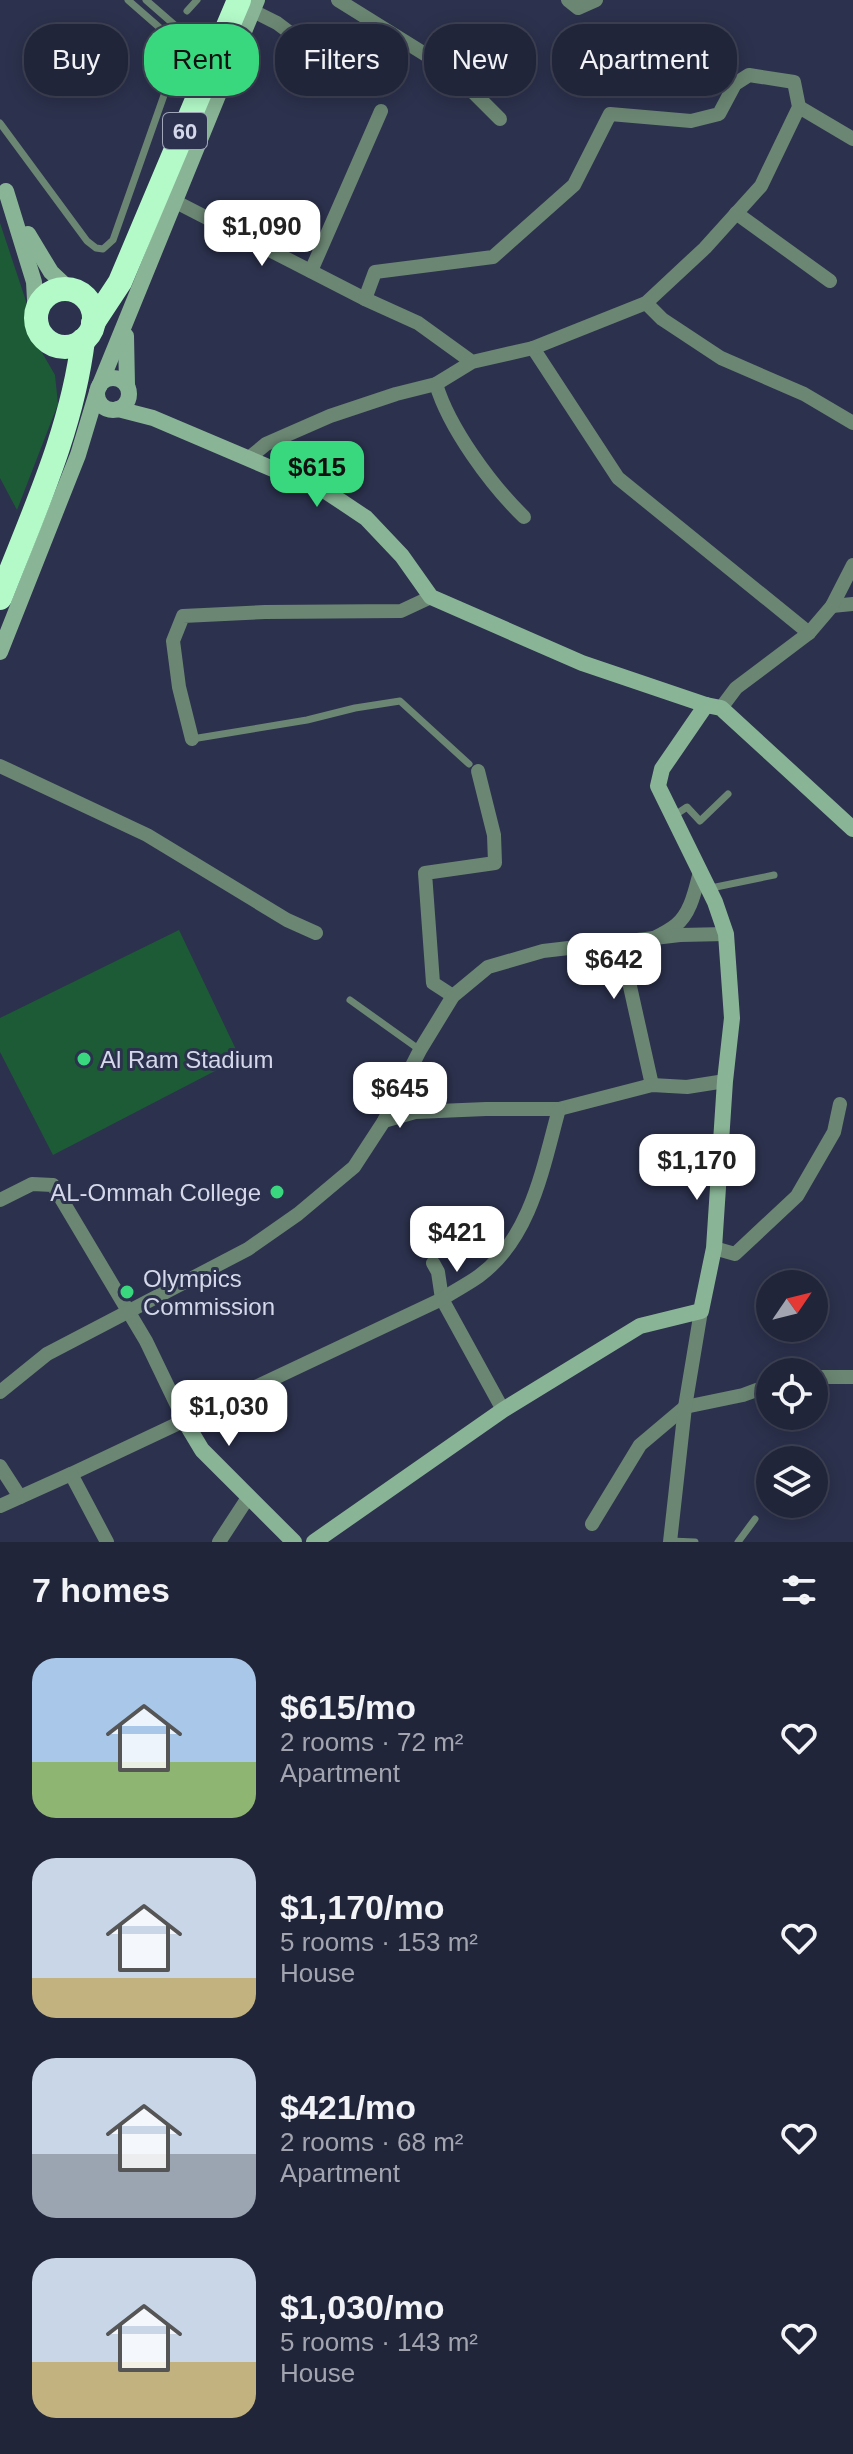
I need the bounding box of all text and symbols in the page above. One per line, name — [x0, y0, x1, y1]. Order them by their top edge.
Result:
chip: Buy — [24, 24, 128, 96]
chip: Rent — [144, 24, 259, 96]
chip: Filters — [275, 24, 408, 96]
chip: New — [424, 24, 536, 96]
chip: Apartment — [552, 24, 737, 96]
road number: 60 — [163, 113, 207, 149]
pin: $1,090 — [197, 200, 327, 268]
text: $1,090 — [222, 211, 302, 241]
pin: $615 — [270, 441, 364, 509]
text: $615 — [288, 452, 346, 482]
pin: $642 — [567, 933, 661, 1001]
text: $642 — [585, 944, 643, 974]
place label: Al Ram Stadium — [100, 1046, 273, 1073]
marker: Al Ram Stadium — [75, 1050, 93, 1068]
pin: $645 — [353, 1062, 447, 1130]
text: $645 — [371, 1073, 429, 1103]
pin: $1,170 — [632, 1134, 762, 1202]
text: $1,170 — [657, 1145, 737, 1175]
place label: AL-Ommah College — [50, 1179, 261, 1206]
marker: AL-Ommah College — [268, 1183, 286, 1201]
pin: $421 — [410, 1206, 504, 1274]
text: $421 — [428, 1217, 486, 1247]
place label: Olympics Commission — [143, 1265, 275, 1320]
north arrow — [756, 1270, 828, 1342]
map controls — [756, 1270, 828, 1518]
marker: Olympics Commission — [118, 1283, 136, 1301]
button: locate — [756, 1358, 828, 1430]
pin: $1,030 — [164, 1380, 294, 1448]
text: $1,030 — [189, 1391, 269, 1421]
button: layers — [756, 1446, 828, 1518]
icon: filters — [777, 1568, 821, 1612]
text: 7 homes — [32, 1571, 170, 1609]
text: $615/mo — [280, 1688, 416, 1726]
icon: home — [96, 1690, 192, 1786]
icon: heart — [777, 1716, 821, 1760]
text: 2 rooms · 72 m² — [280, 1727, 464, 1757]
text: Apartment — [280, 1758, 400, 1788]
text: $1,170/mo — [280, 1888, 444, 1926]
icon: home — [96, 1890, 192, 1986]
icon: heart — [777, 1916, 821, 1960]
text: 5 rooms · 153 m² — [280, 1927, 478, 1957]
text: House — [280, 1958, 355, 1988]
text: $421/mo — [280, 2088, 416, 2126]
icon: home — [96, 2090, 192, 2186]
icon: heart — [777, 2116, 821, 2160]
text: 2 rooms · 68 m² — [280, 2127, 464, 2157]
text: Apartment — [280, 2158, 400, 2188]
text: $1,030/mo — [280, 2288, 444, 2326]
icon: home — [96, 2290, 192, 2386]
icon: heart — [777, 2316, 821, 2360]
text: 5 rooms · 143 m² — [280, 2327, 478, 2357]
text: House — [280, 2358, 355, 2388]

